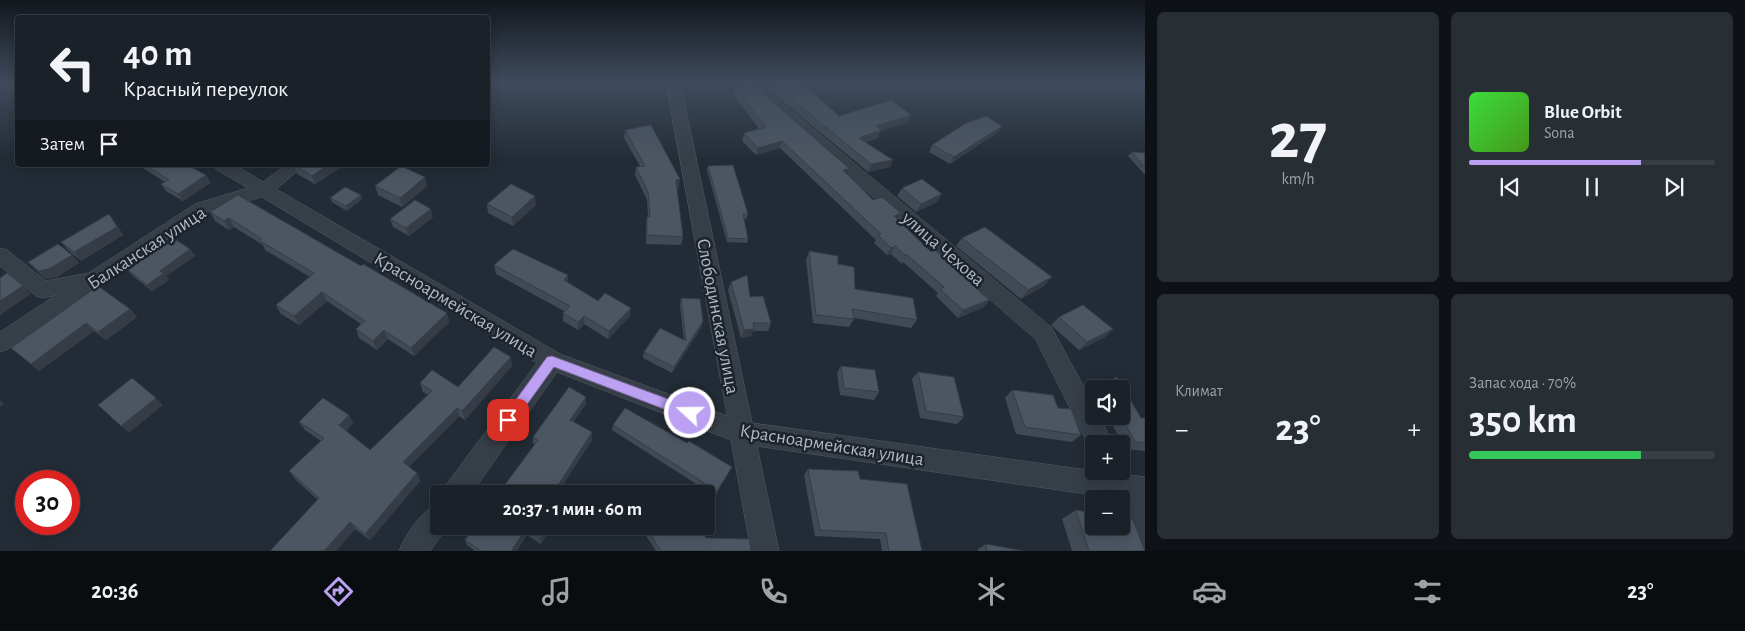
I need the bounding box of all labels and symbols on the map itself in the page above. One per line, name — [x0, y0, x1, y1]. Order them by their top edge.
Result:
street label: Балканская улица — [84, 203, 210, 293]
street label: улица Чехова — [897, 208, 988, 290]
street label: Слободинская улица — [693, 237, 742, 396]
street label: Красноармейская улица — [371, 249, 540, 362]
position arrow — [663, 386, 715, 438]
pin — [487, 399, 529, 441]
street label: Красноармейская улица — [738, 422, 925, 469]
speed limit sign: 30 — [15, 470, 80, 535]

